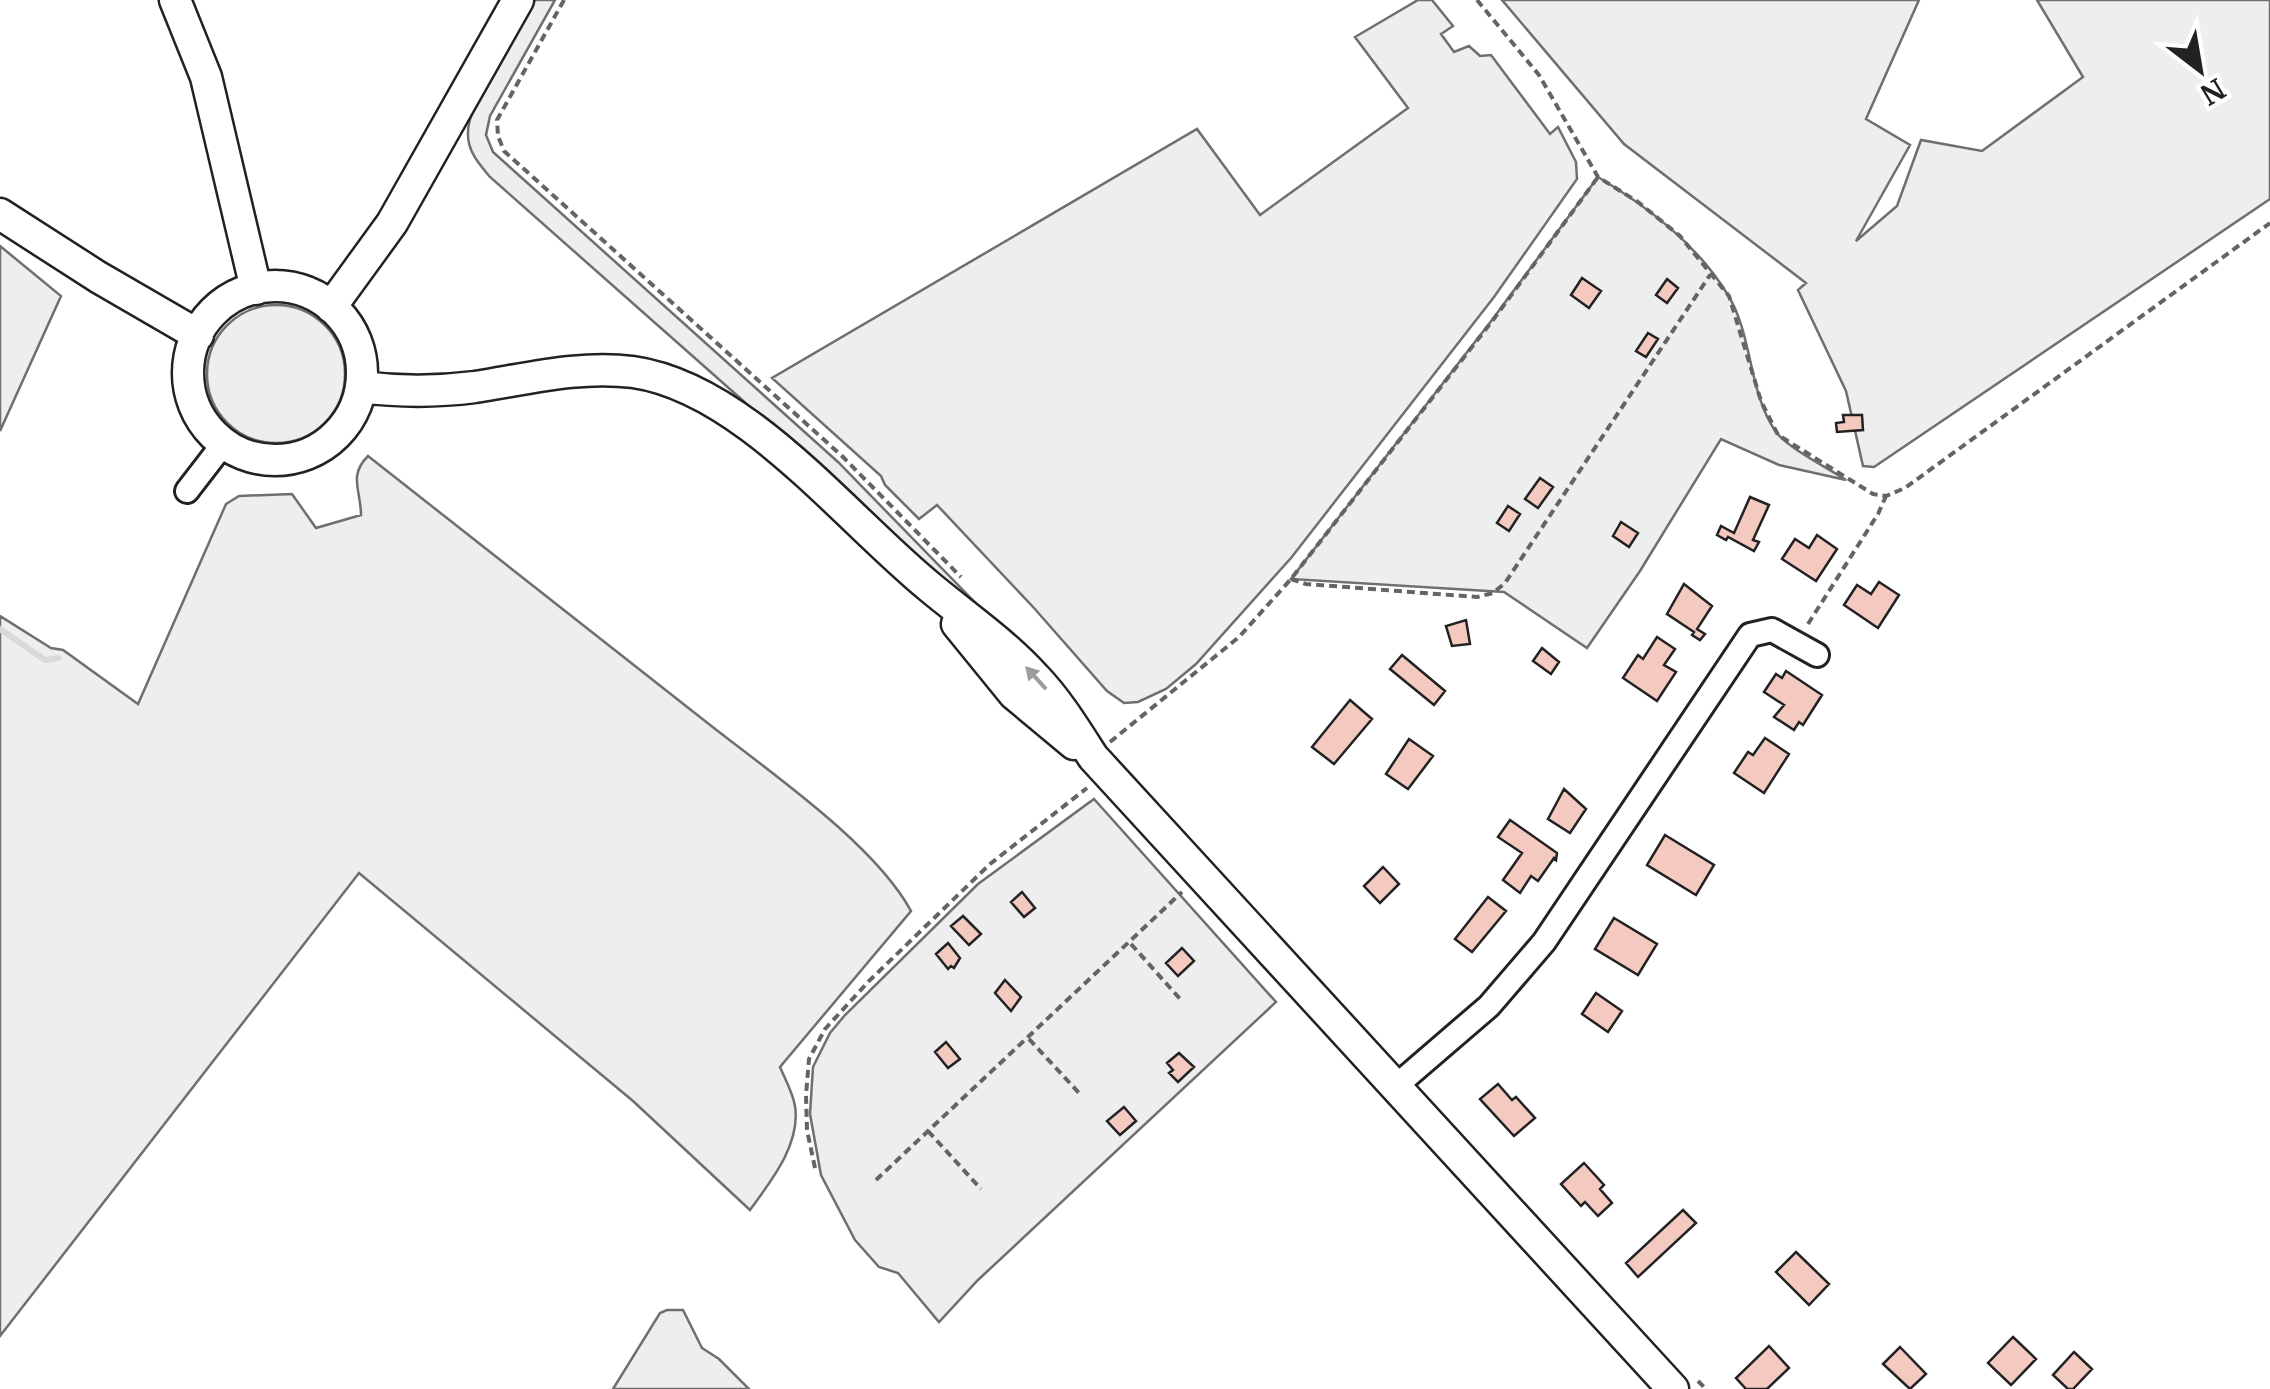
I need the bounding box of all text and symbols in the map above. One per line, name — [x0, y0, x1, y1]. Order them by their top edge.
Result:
north arrow — [2150, 20, 2250, 120]
text: N — [2194, 70, 2232, 113]
one-way arrow — [1025, 666, 1048, 690]

